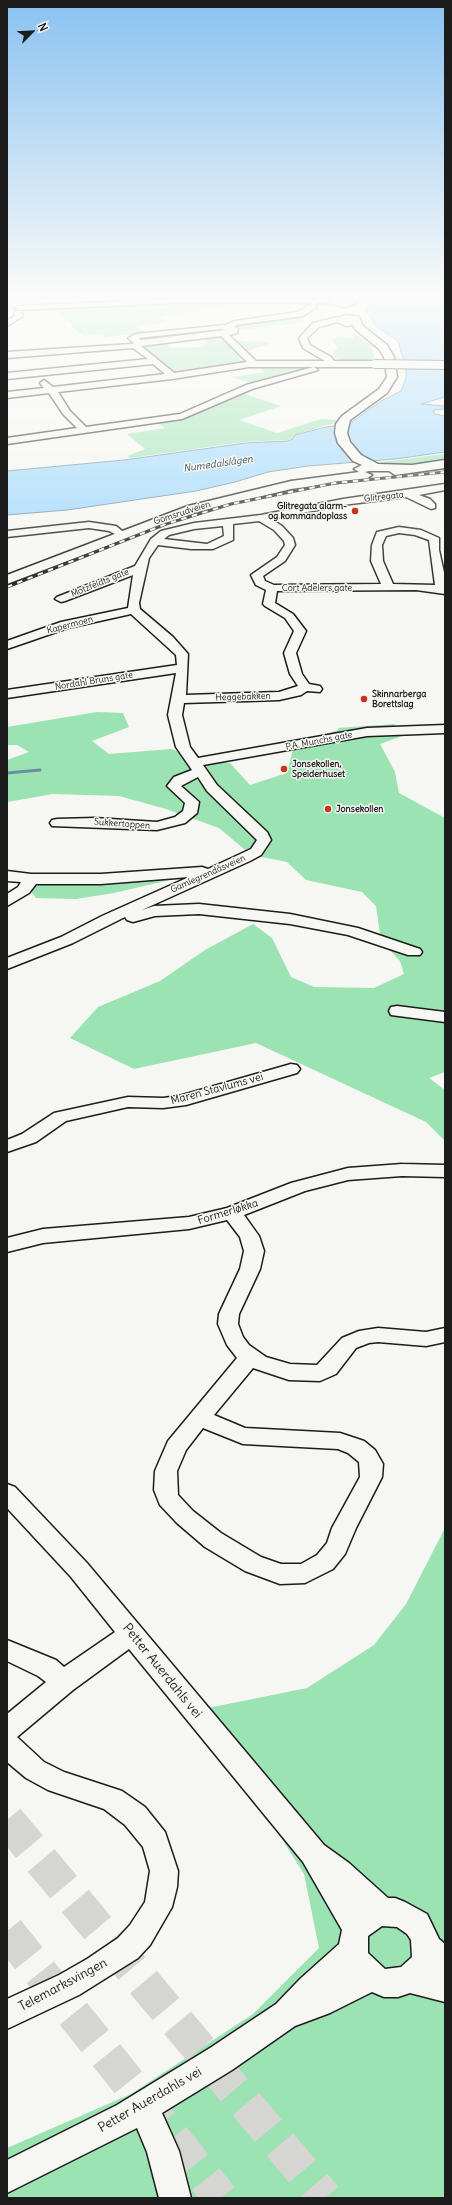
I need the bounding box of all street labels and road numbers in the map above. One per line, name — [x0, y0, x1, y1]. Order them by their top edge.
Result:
street label: Glitregata — [363, 490, 405, 504]
street label: Gomsrudveien — [152, 499, 212, 527]
street label: Motzfeldts gate — [69, 566, 131, 600]
street label: Cort Adelers gate — [282, 583, 352, 593]
street label: Kapermoen — [46, 614, 94, 636]
street label: Nordahl Bruns gate — [54, 670, 134, 692]
street label: Heggebakken — [215, 691, 271, 703]
street label: P.A. Munchs gate — [285, 729, 353, 753]
street label: Sukkertoppen — [94, 817, 150, 831]
street label: Gamlegrendåsveien — [169, 853, 247, 895]
street label: Maren Stavlums vei — [169, 1070, 265, 1108]
street label: Formerløkka — [196, 1197, 260, 1227]
street label: Petter Auerdahls vei — [119, 1621, 205, 1721]
street label: Telemarksvingen — [16, 1955, 110, 2015]
street label: Petter Auerdahls vei — [95, 2064, 205, 2136]

